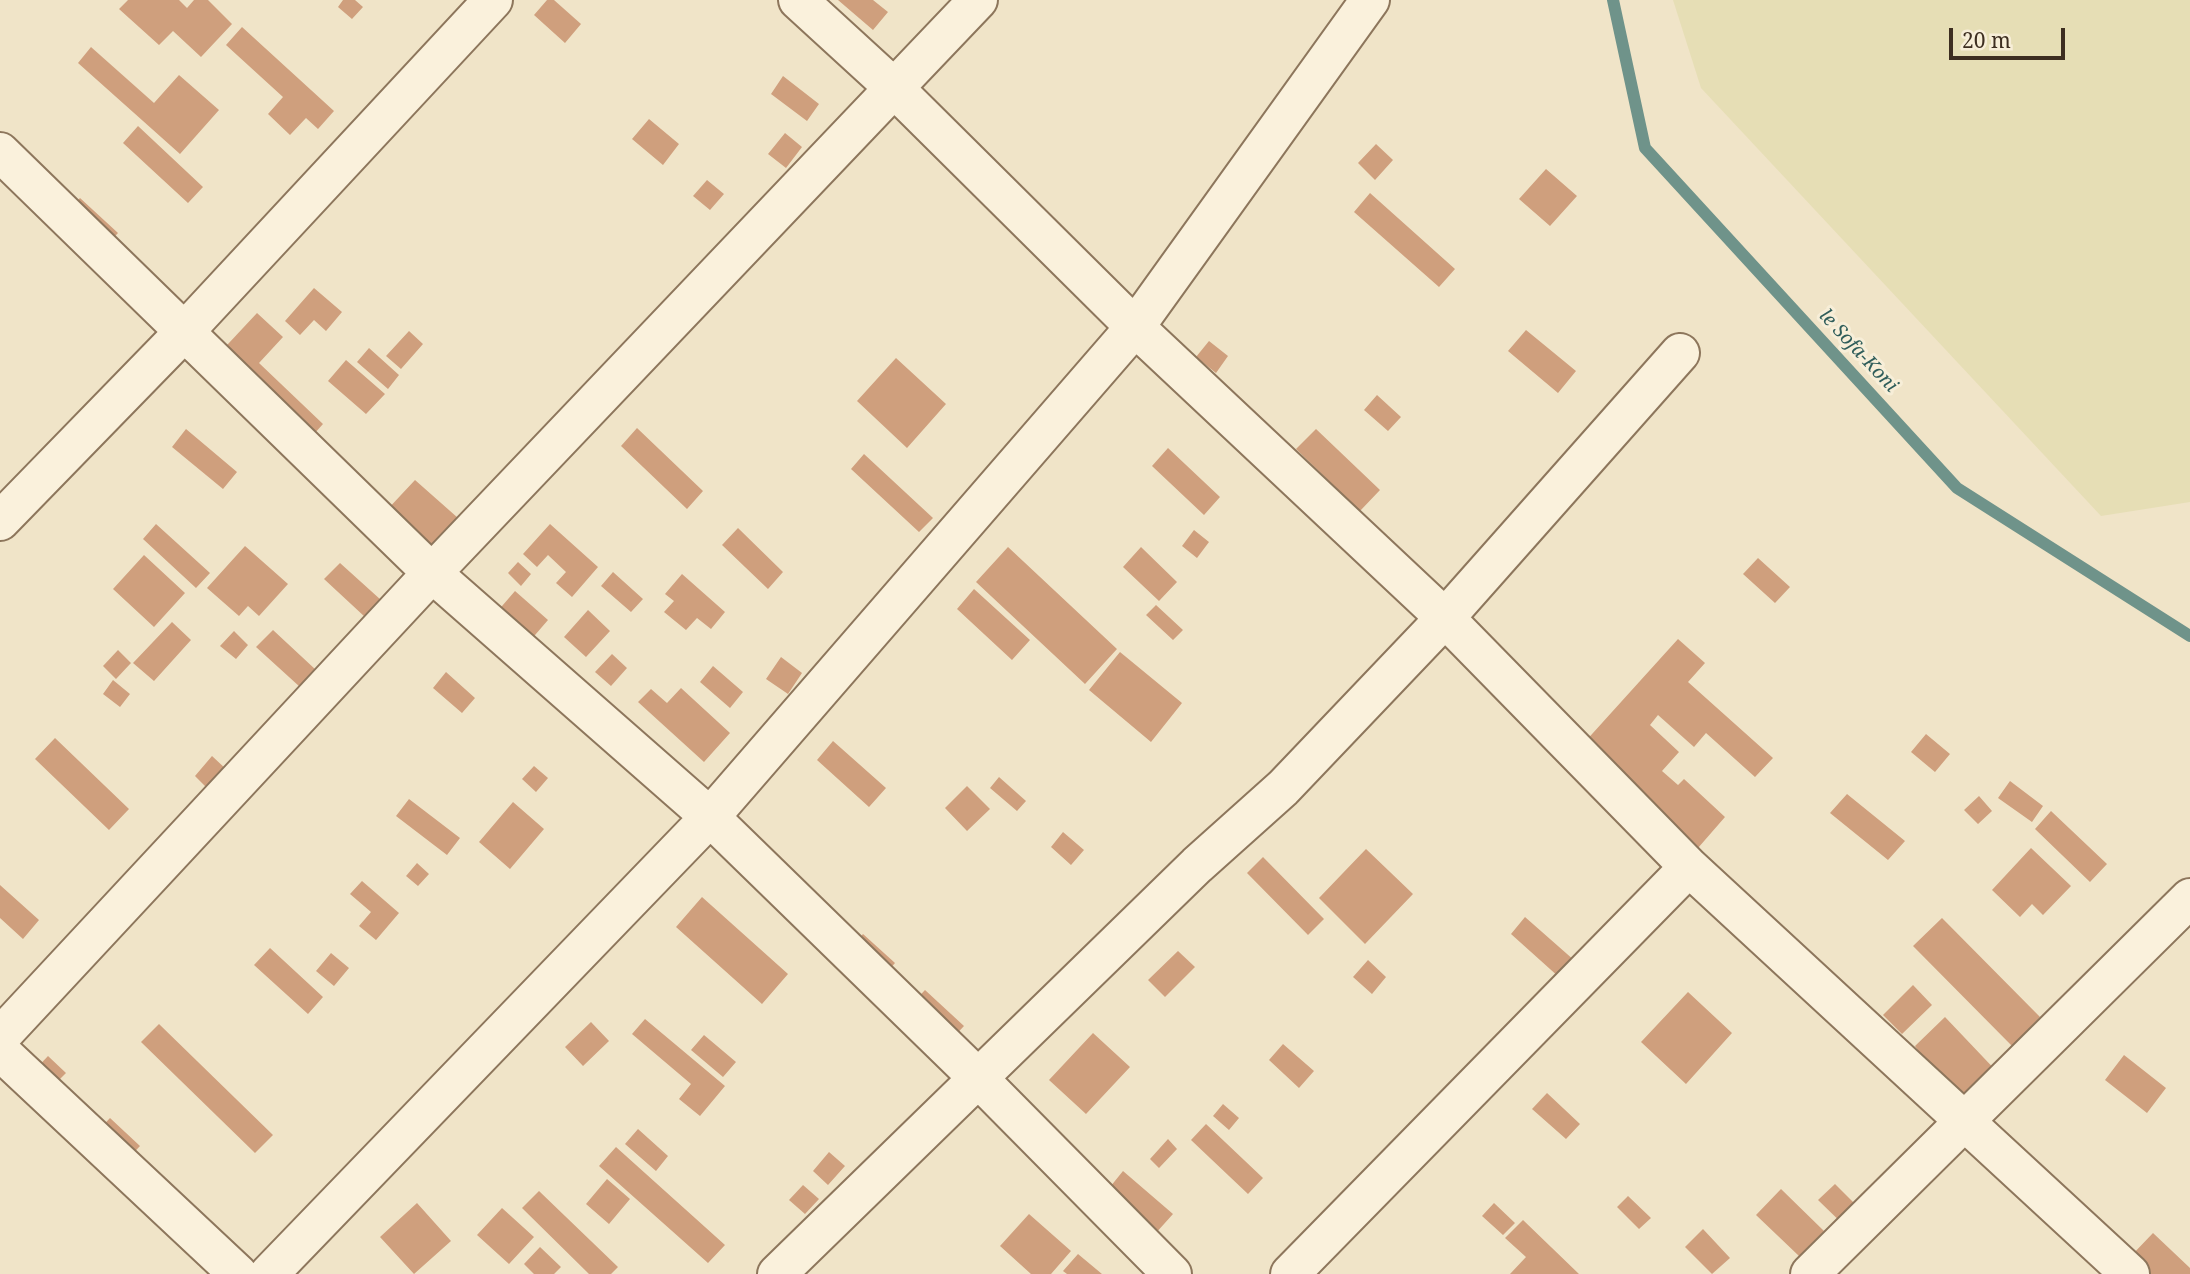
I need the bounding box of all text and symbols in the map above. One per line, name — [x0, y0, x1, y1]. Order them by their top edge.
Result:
scale bar — [1952, 14, 2068, 58]
text: 20 m — [1962, 26, 2011, 54]
water label: le Sofa-Koni — [1814, 305, 1902, 397]

